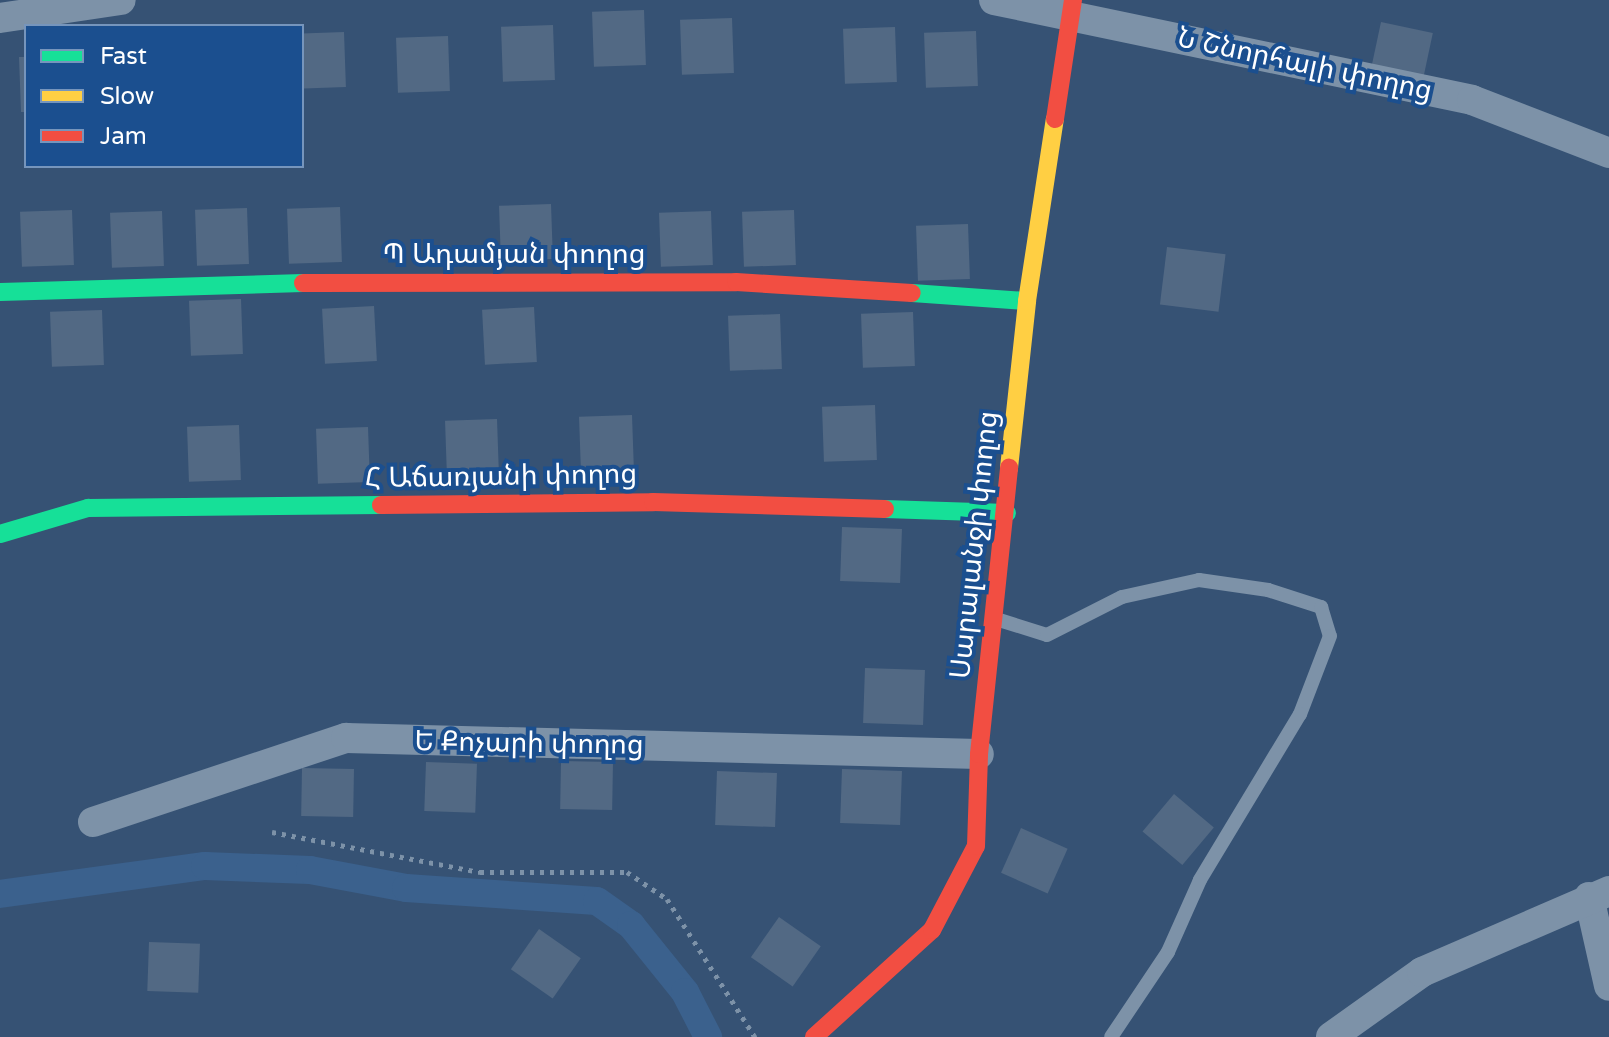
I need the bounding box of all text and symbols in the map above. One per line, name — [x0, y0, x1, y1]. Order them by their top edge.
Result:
street label: Ն Շնորհալի փողոց — [1175, 21, 1435, 107]
legend — [24, 24, 304, 168]
text: Fast — [100, 42, 147, 71]
text: Slow — [100, 82, 154, 111]
text: Jam — [100, 122, 147, 151]
street label: Պ Ադամյան փողոց — [383, 237, 645, 271]
street label: Սարալանջի փողոց — [943, 409, 1005, 681]
street label: Հ Աճառյանի փողոց — [365, 457, 637, 495]
street label: Ե Քոչարի փողոց — [414, 724, 644, 762]

